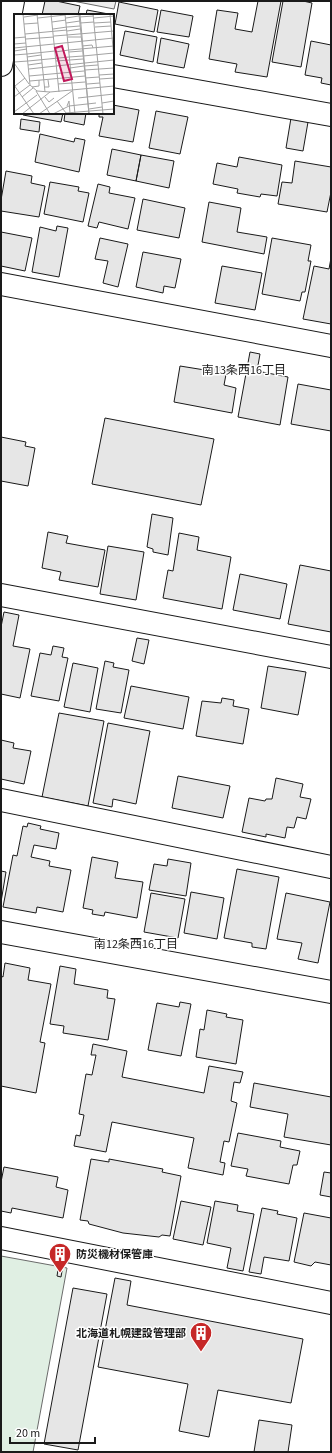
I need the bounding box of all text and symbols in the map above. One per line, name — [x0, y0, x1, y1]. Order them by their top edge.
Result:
inset map — [14, 14, 114, 114]
district label: 南13条西16丁目 — [202, 362, 286, 379]
district label: 南12条西16丁目 — [94, 936, 178, 953]
building icon: 防災機材保管庫 — [47, 1241, 73, 1274]
place label: 防災機材保管庫 — [76, 1247, 153, 1262]
building icon: 北海道札幌建設管理部 — [188, 1320, 214, 1353]
place label: 北海道札幌建設管理部 — [76, 1326, 186, 1341]
scale bar — [10, 1419, 95, 1445]
text: 20 m — [16, 1425, 40, 1442]

